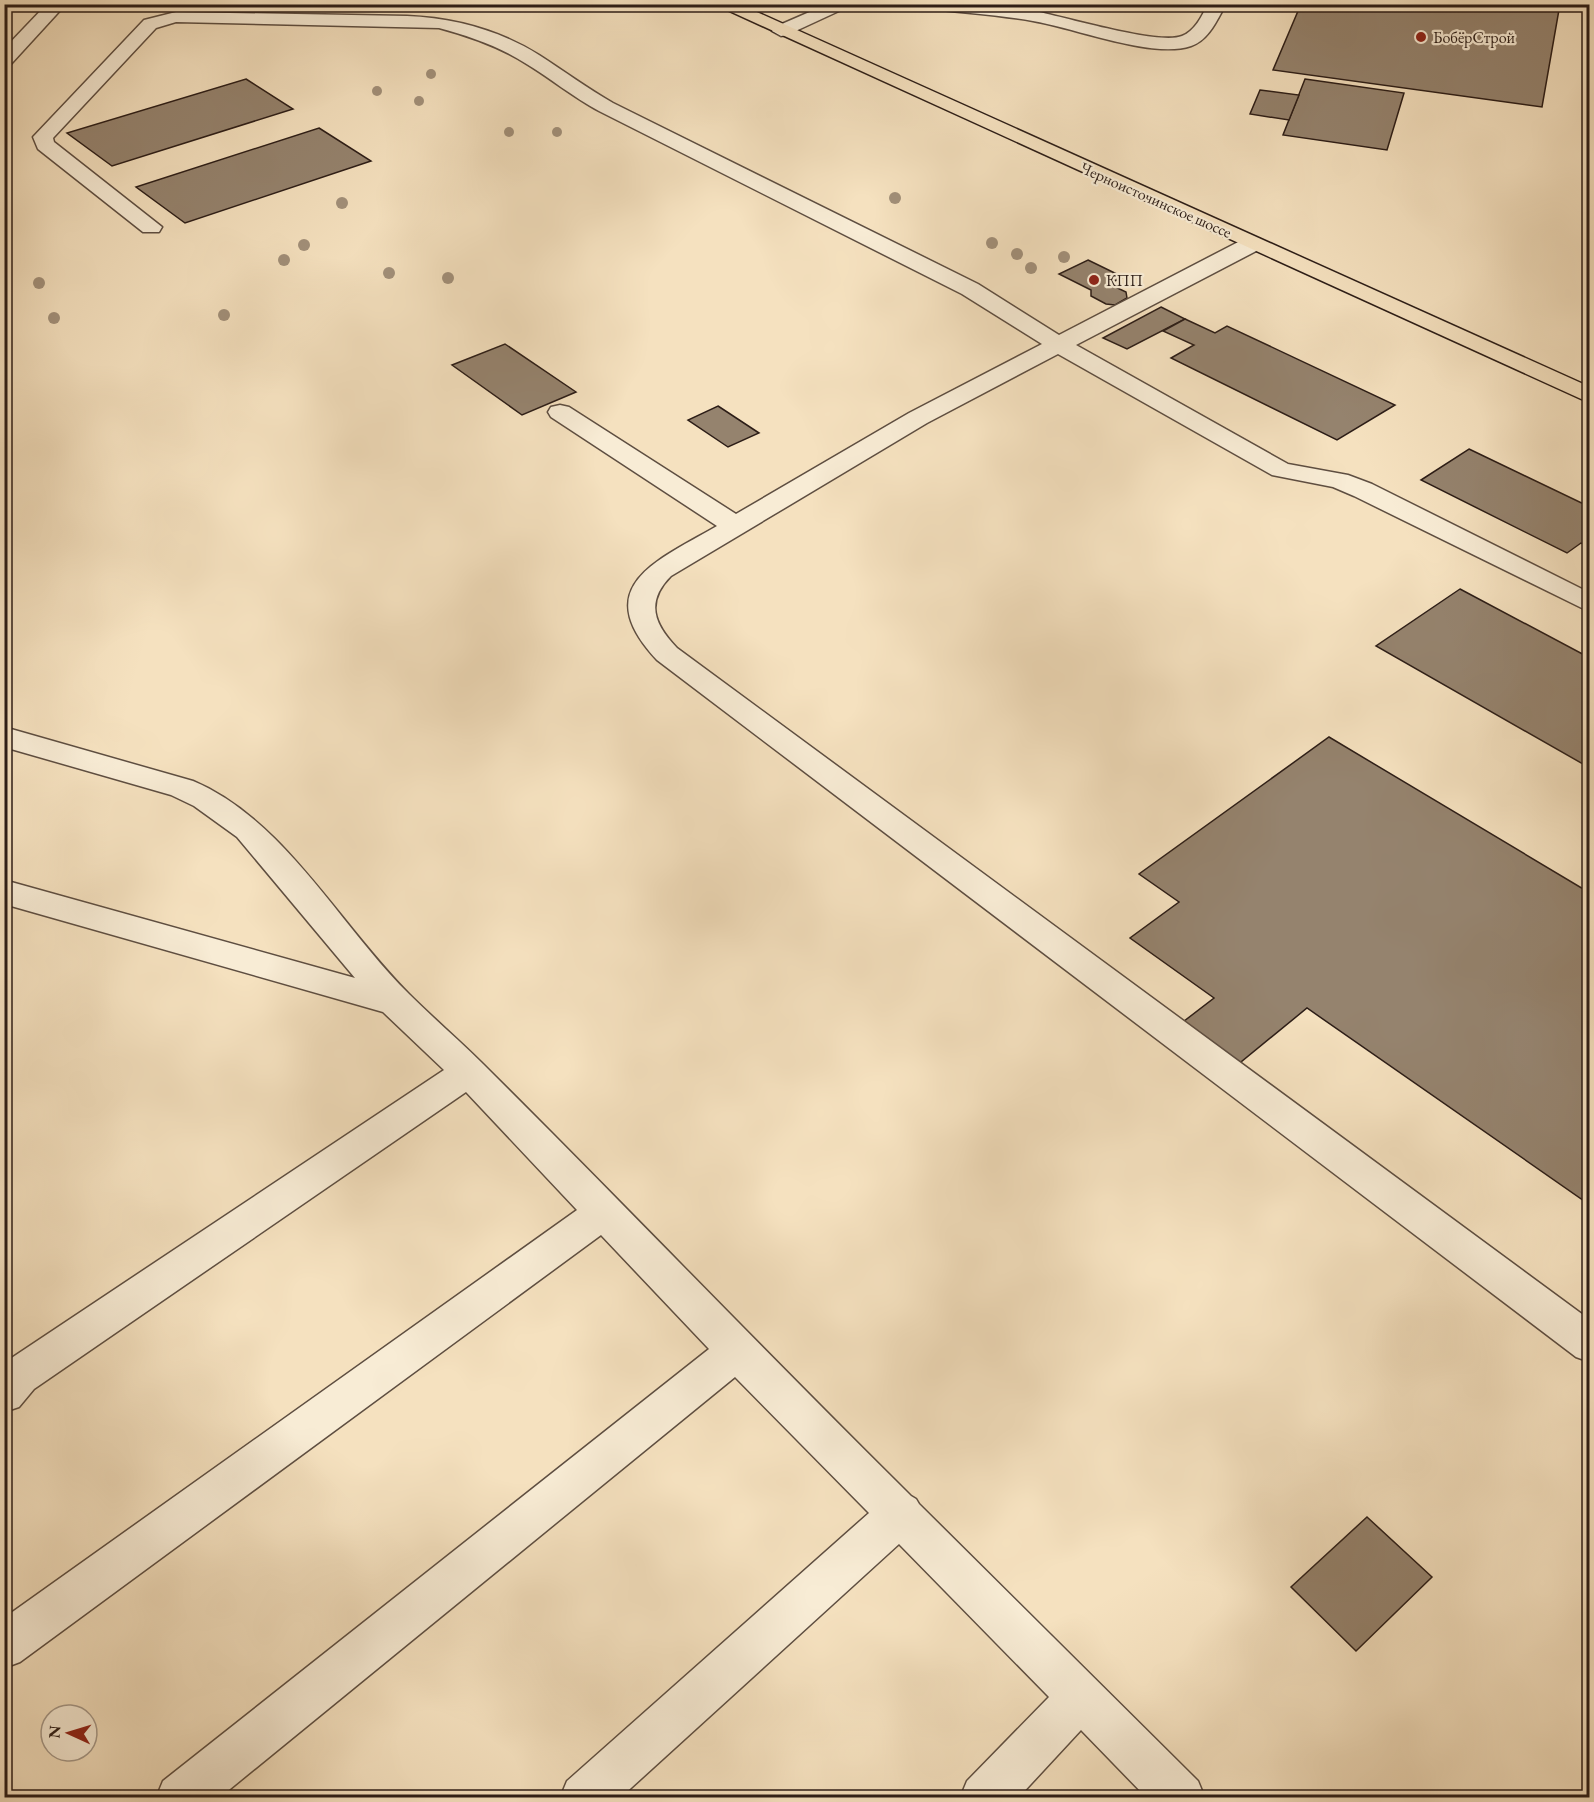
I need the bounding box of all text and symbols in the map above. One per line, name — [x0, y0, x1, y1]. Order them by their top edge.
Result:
place label: БобёрСтрой — [1433, 27, 1516, 48]
marker: БобёрСтрой — [1414, 30, 1428, 44]
street label: Черноисточинское шоссе — [1077, 157, 1235, 243]
place label: КПП — [1106, 270, 1143, 291]
marker: КПП — [1087, 273, 1101, 287]
north arrow — [39, 1703, 99, 1763]
text: N — [44, 1725, 65, 1739]

